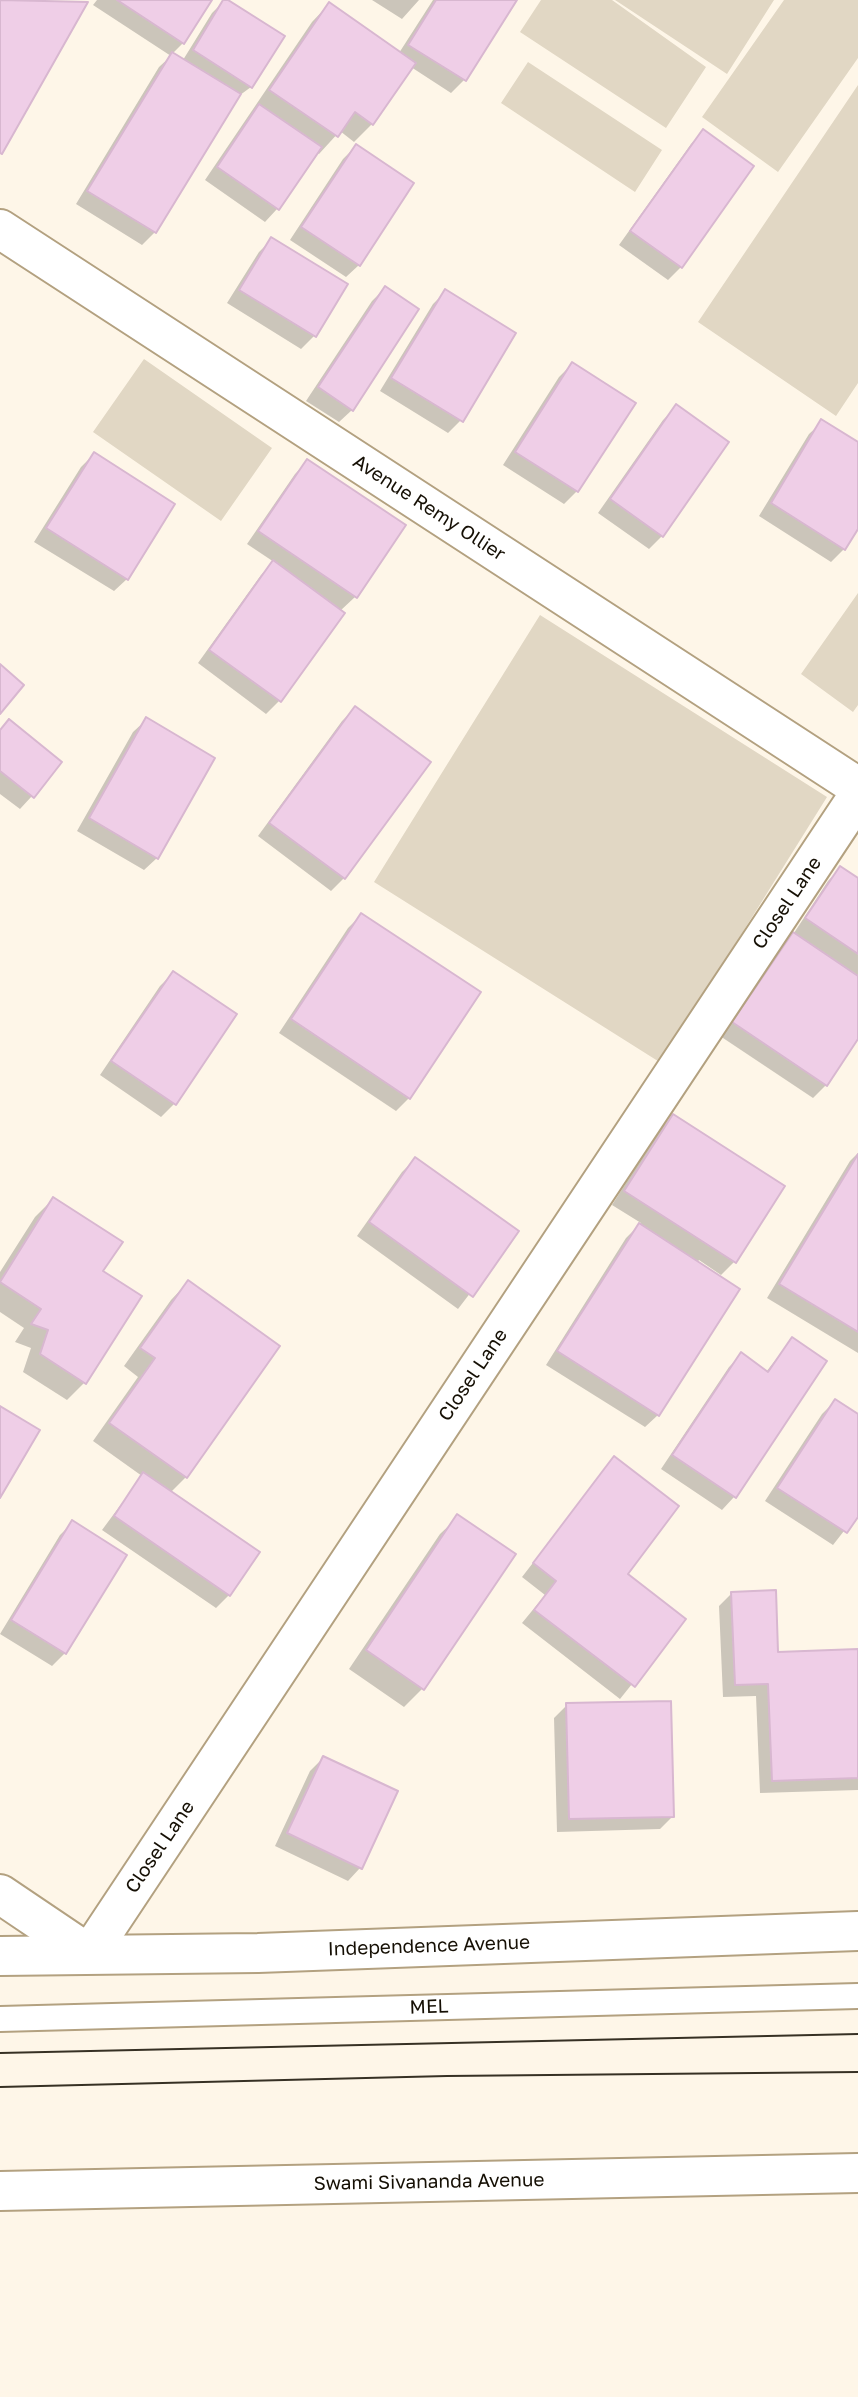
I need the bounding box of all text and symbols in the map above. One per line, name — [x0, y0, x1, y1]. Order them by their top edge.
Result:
street label: Avenue Remy Ollier — [349, 450, 509, 566]
street label: Closel Lane — [748, 852, 826, 954]
street label: Closel Lane — [434, 1324, 512, 1426]
street label: Closel Lane — [121, 1796, 199, 1898]
street label: Independence Avenue — [327, 1931, 531, 1961]
street label: MEL — [409, 1995, 449, 2019]
street label: Swami Sivananda Avenue — [313, 2169, 545, 2195]

